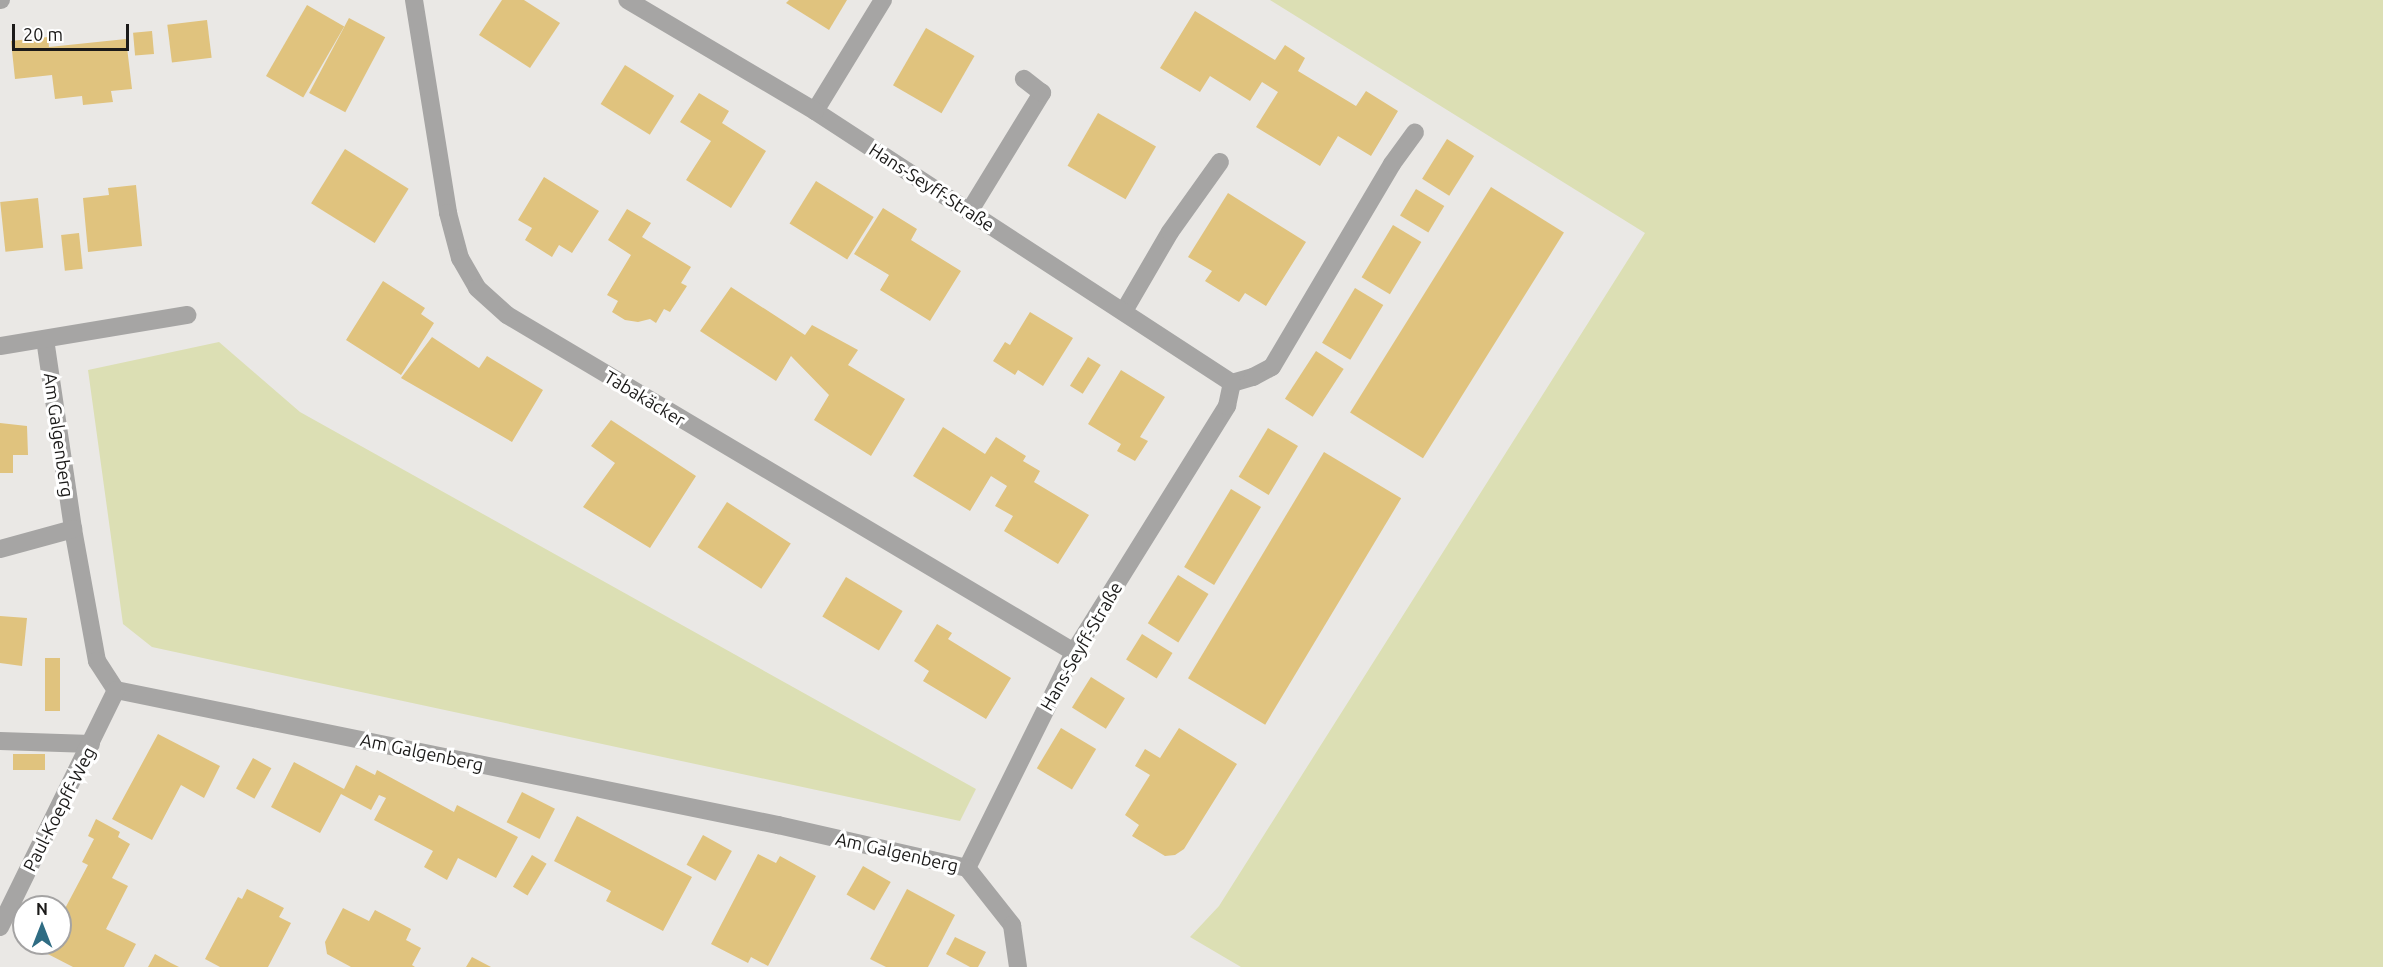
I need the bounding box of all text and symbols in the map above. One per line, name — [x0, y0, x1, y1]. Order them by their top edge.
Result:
scale bar — [15, 12, 132, 50]
text: 20 m — [23, 24, 63, 44]
street label: Hans-Seyff-Straße — [865, 138, 999, 236]
street label: Tabakäcker — [601, 365, 689, 431]
street label: Am Galgenberg — [40, 371, 78, 499]
street label: Hans-Seyff-Straße — [1035, 578, 1127, 714]
street label: Am Galgenberg — [358, 728, 486, 776]
street label: Paul-Koepff-Weg — [18, 743, 100, 875]
street label: Am Galgenberg — [833, 827, 961, 877]
north arrow — [12, 895, 72, 955]
text: N — [36, 900, 48, 918]

